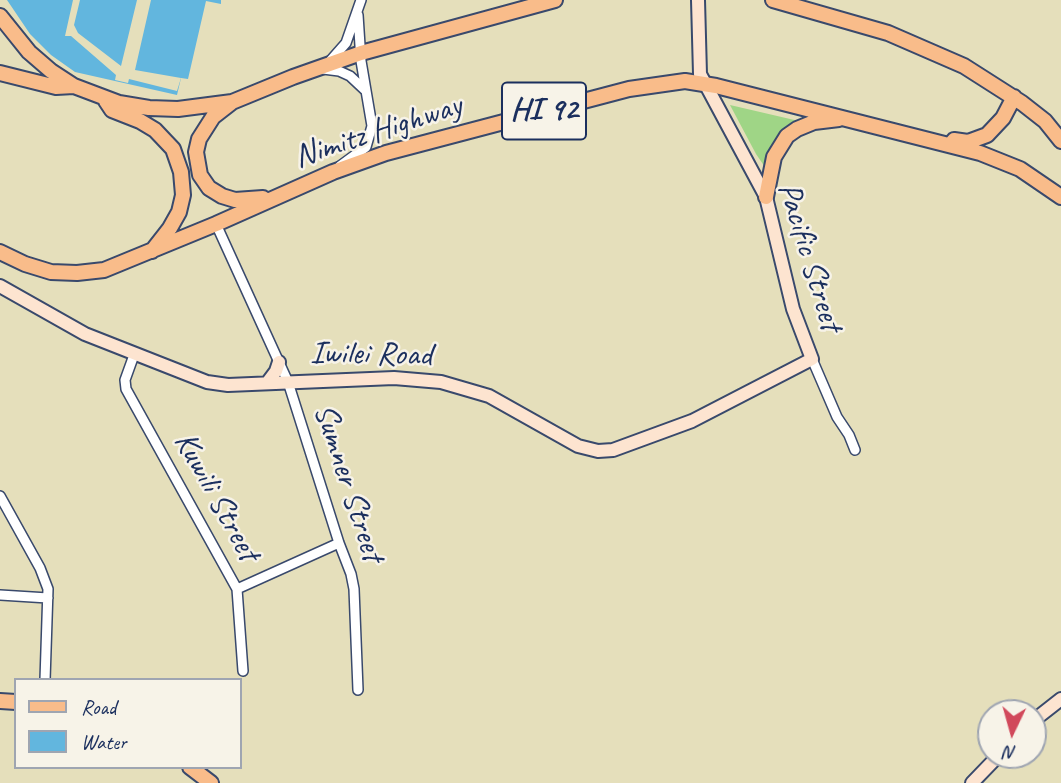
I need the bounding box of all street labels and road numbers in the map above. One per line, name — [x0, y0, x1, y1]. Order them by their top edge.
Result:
road number: HI 92 — [502, 82, 586, 140]
street label: Nimitz Highway — [289, 86, 467, 178]
street label: Pacific Street — [768, 178, 850, 336]
street label: Iwilei Road — [310, 334, 432, 376]
street label: Sumner Street — [304, 399, 392, 567]
street label: Kuwili Street — [164, 426, 268, 568]

